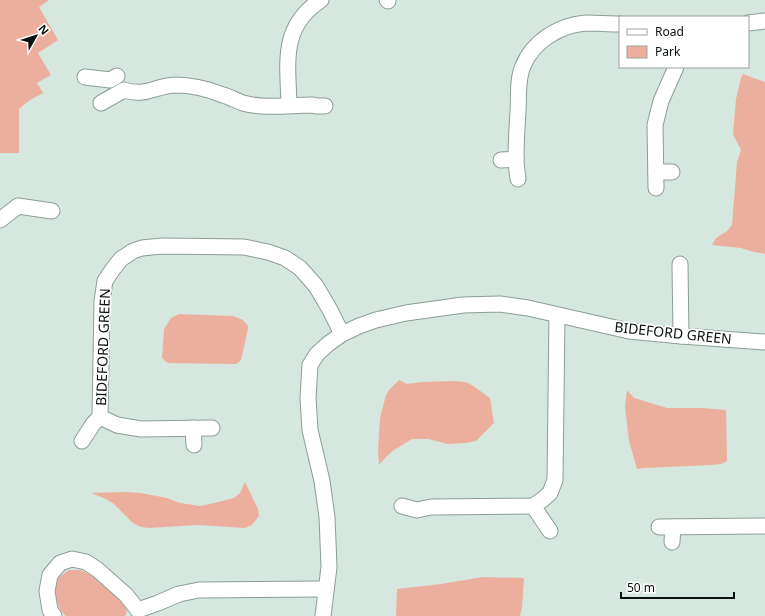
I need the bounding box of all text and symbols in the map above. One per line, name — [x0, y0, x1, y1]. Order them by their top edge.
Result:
north arrow — [16, 16, 56, 56]
legend — [619, 16, 749, 68]
text: N — [36, 21, 53, 38]
text: Road — [655, 23, 684, 40]
text: Park — [655, 43, 681, 60]
street label: BIDEFORD GREEN — [91, 288, 114, 406]
street label: BIDEFORD GREEN — [614, 317, 733, 348]
scale bar — [621, 574, 734, 600]
text: 50 m — [627, 579, 655, 596]

